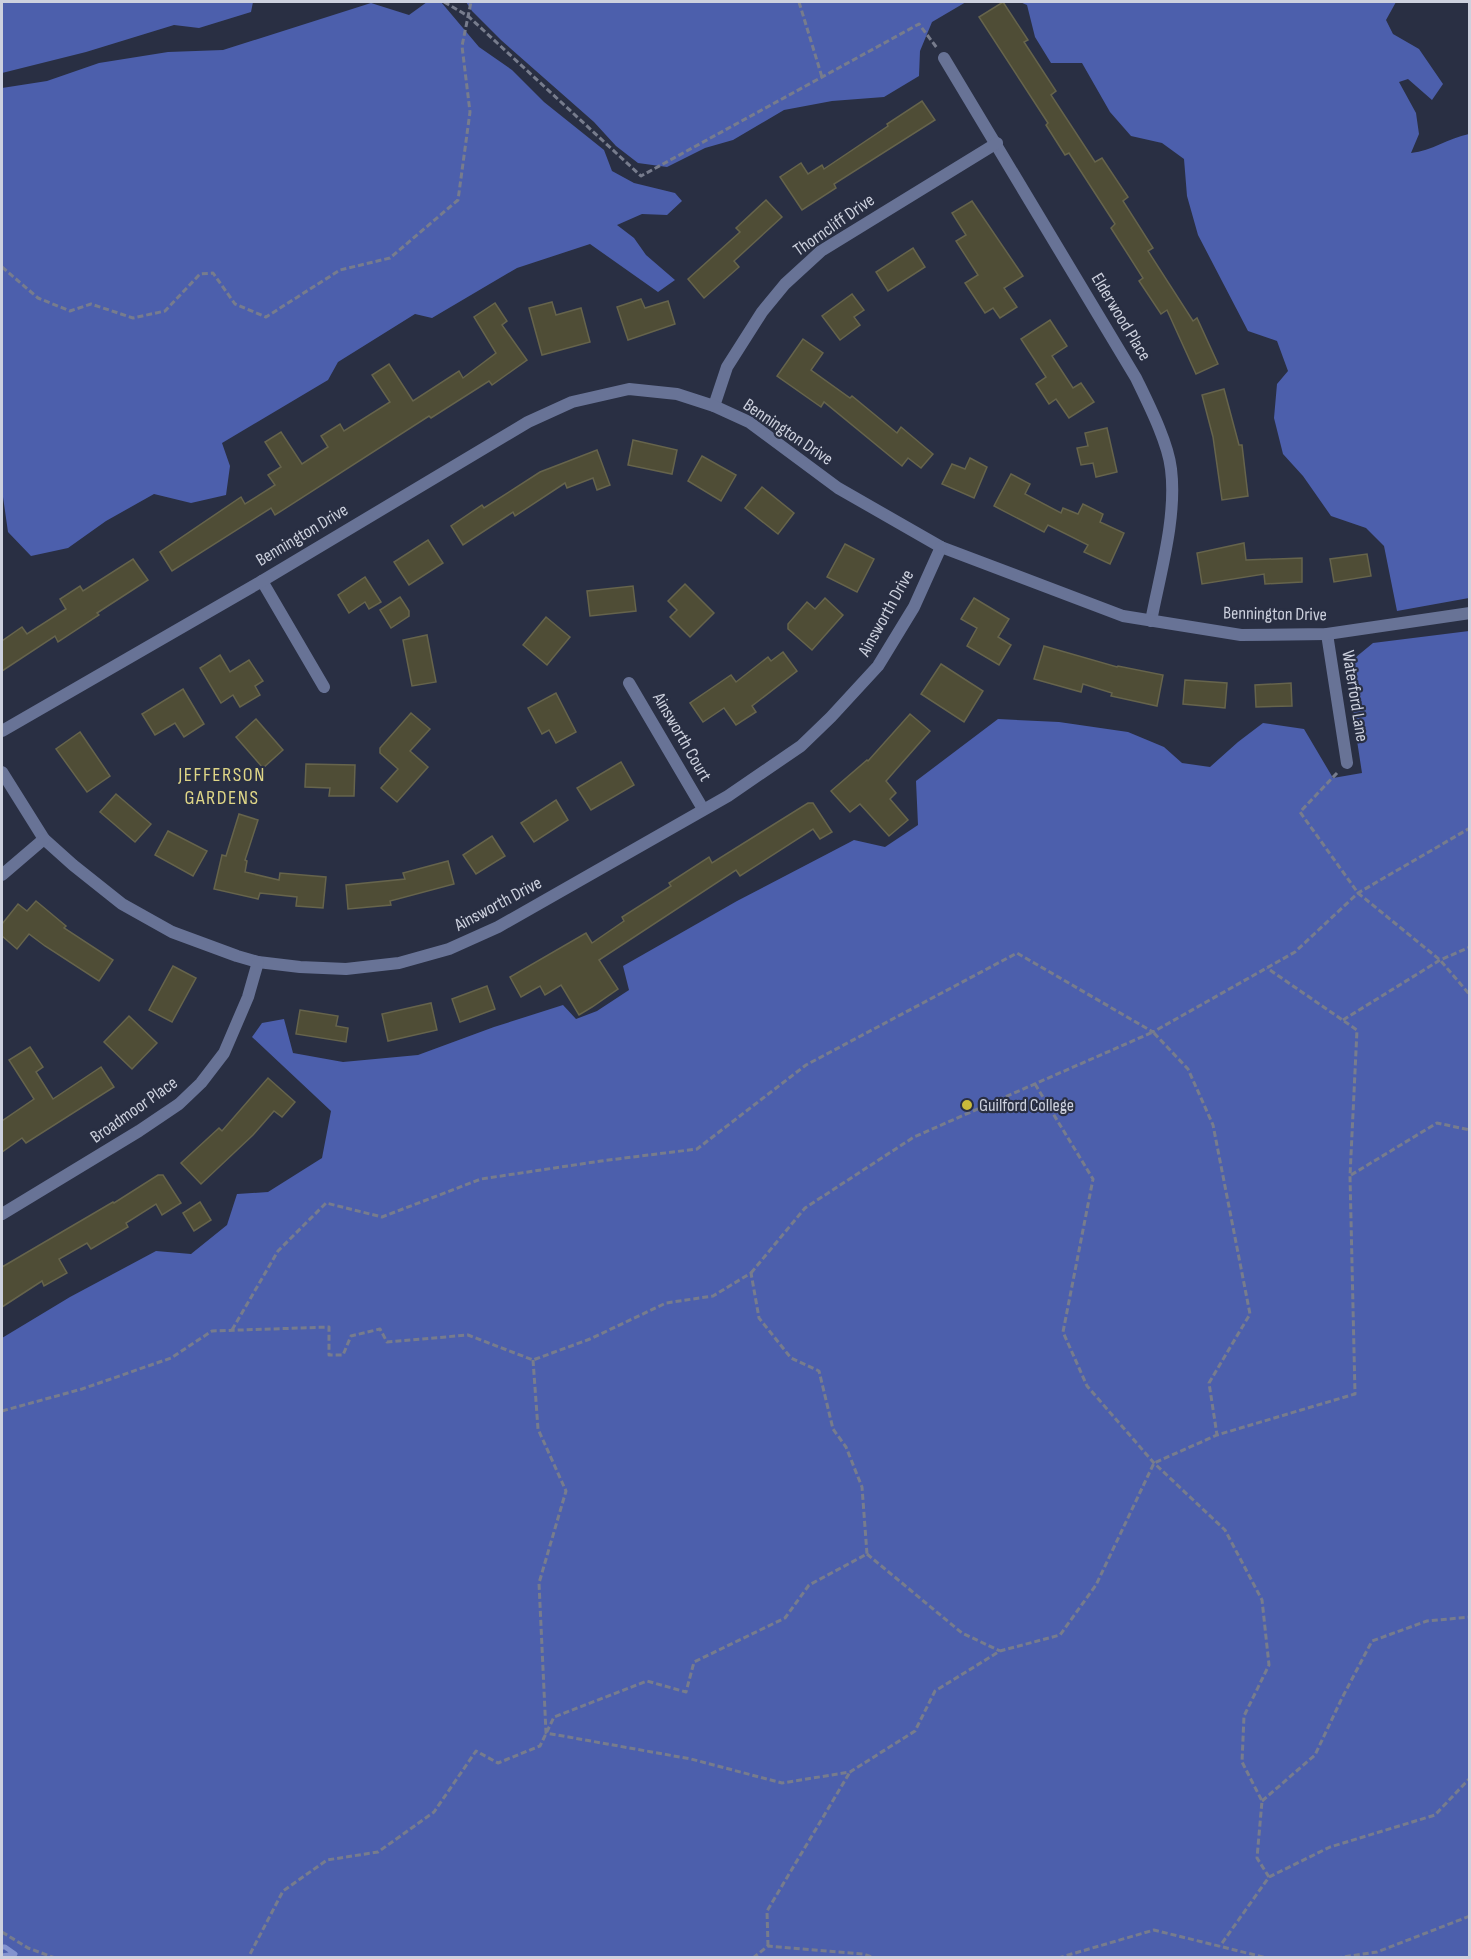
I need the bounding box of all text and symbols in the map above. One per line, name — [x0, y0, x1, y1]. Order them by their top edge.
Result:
street label: Thorncliff Drive — [789, 189, 879, 261]
street label: Elderwood Place — [1087, 269, 1155, 365]
street label: Bennington Drive — [739, 394, 837, 470]
street label: Bennington Drive — [252, 499, 352, 571]
street label: Ainsworth Drive — [853, 566, 918, 661]
street label: Bennington Drive — [1223, 603, 1327, 625]
street label: Waterford Lane — [1337, 649, 1373, 743]
street label: Ainsworth Court — [648, 688, 716, 785]
district label: JEFFERSON GARDENS — [177, 763, 266, 810]
street label: Ainsworth Drive — [450, 872, 545, 936]
street label: Broadmoor Place — [86, 1072, 182, 1148]
place label: Guilford College — [979, 1095, 1074, 1116]
marker: Guilford College — [960, 1098, 974, 1112]

